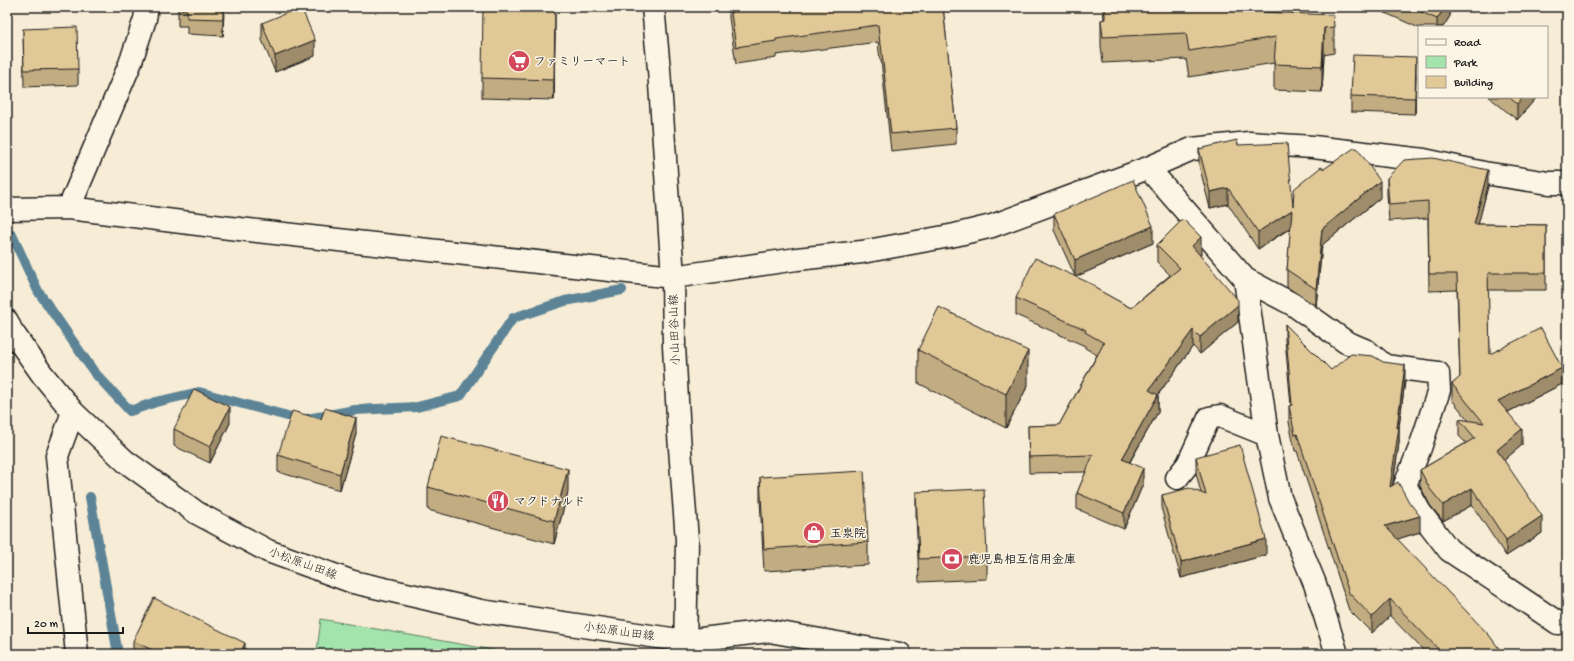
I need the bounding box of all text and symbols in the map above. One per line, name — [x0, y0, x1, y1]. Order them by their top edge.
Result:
legend — [1418, 26, 1548, 98]
text: Road — [1454, 37, 1481, 51]
supermarket icon: ファミリーマート — [506, 48, 532, 74]
place label: ファミリーマート — [534, 56, 630, 70]
text: Park — [1453, 57, 1479, 71]
text: Building — [1453, 77, 1493, 91]
street label: 小山田谷山線 — [667, 294, 684, 366]
restaurant icon: マクドナルド — [485, 488, 511, 514]
place label: マクドナルド — [514, 496, 586, 510]
shop icon: 玉泉院 — [801, 520, 827, 546]
place label: 玉泉院 — [830, 526, 866, 542]
street label: 小松原山田線 — [266, 545, 339, 584]
bank icon: 鹿児島相互信用金庫 — [939, 546, 965, 572]
place label: 鹿児島相互信用金庫 — [968, 553, 1076, 568]
scale bar — [28, 609, 123, 635]
text: 20 m — [34, 618, 59, 632]
street label: 小松原山田線 — [582, 620, 655, 645]

